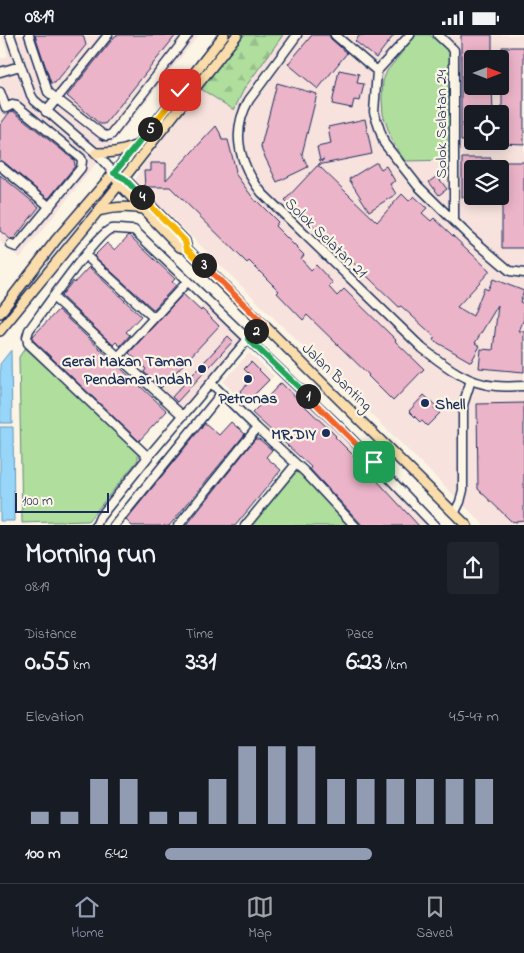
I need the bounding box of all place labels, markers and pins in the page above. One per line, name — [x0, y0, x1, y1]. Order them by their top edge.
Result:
pin — [159, 69, 201, 111]
pin: 5 — [138, 117, 162, 141]
pin: 4 — [130, 185, 154, 209]
pin: 3 — [192, 253, 216, 277]
pin: 2 — [244, 319, 268, 343]
place label: Gerai Makan Taman Pendamar Indah — [62, 350, 192, 392]
marker: Gerai Makan Taman Pendamar Indah — [196, 363, 208, 375]
marker: Petronas — [242, 373, 254, 385]
pin: 1 — [296, 383, 320, 409]
place label: Petronas — [219, 387, 277, 411]
place label: Shell — [435, 393, 466, 417]
marker: Shell — [419, 397, 431, 409]
place label: MR.DIY — [271, 423, 317, 447]
marker: MR.DIY — [320, 427, 332, 439]
pin — [353, 441, 395, 483]

